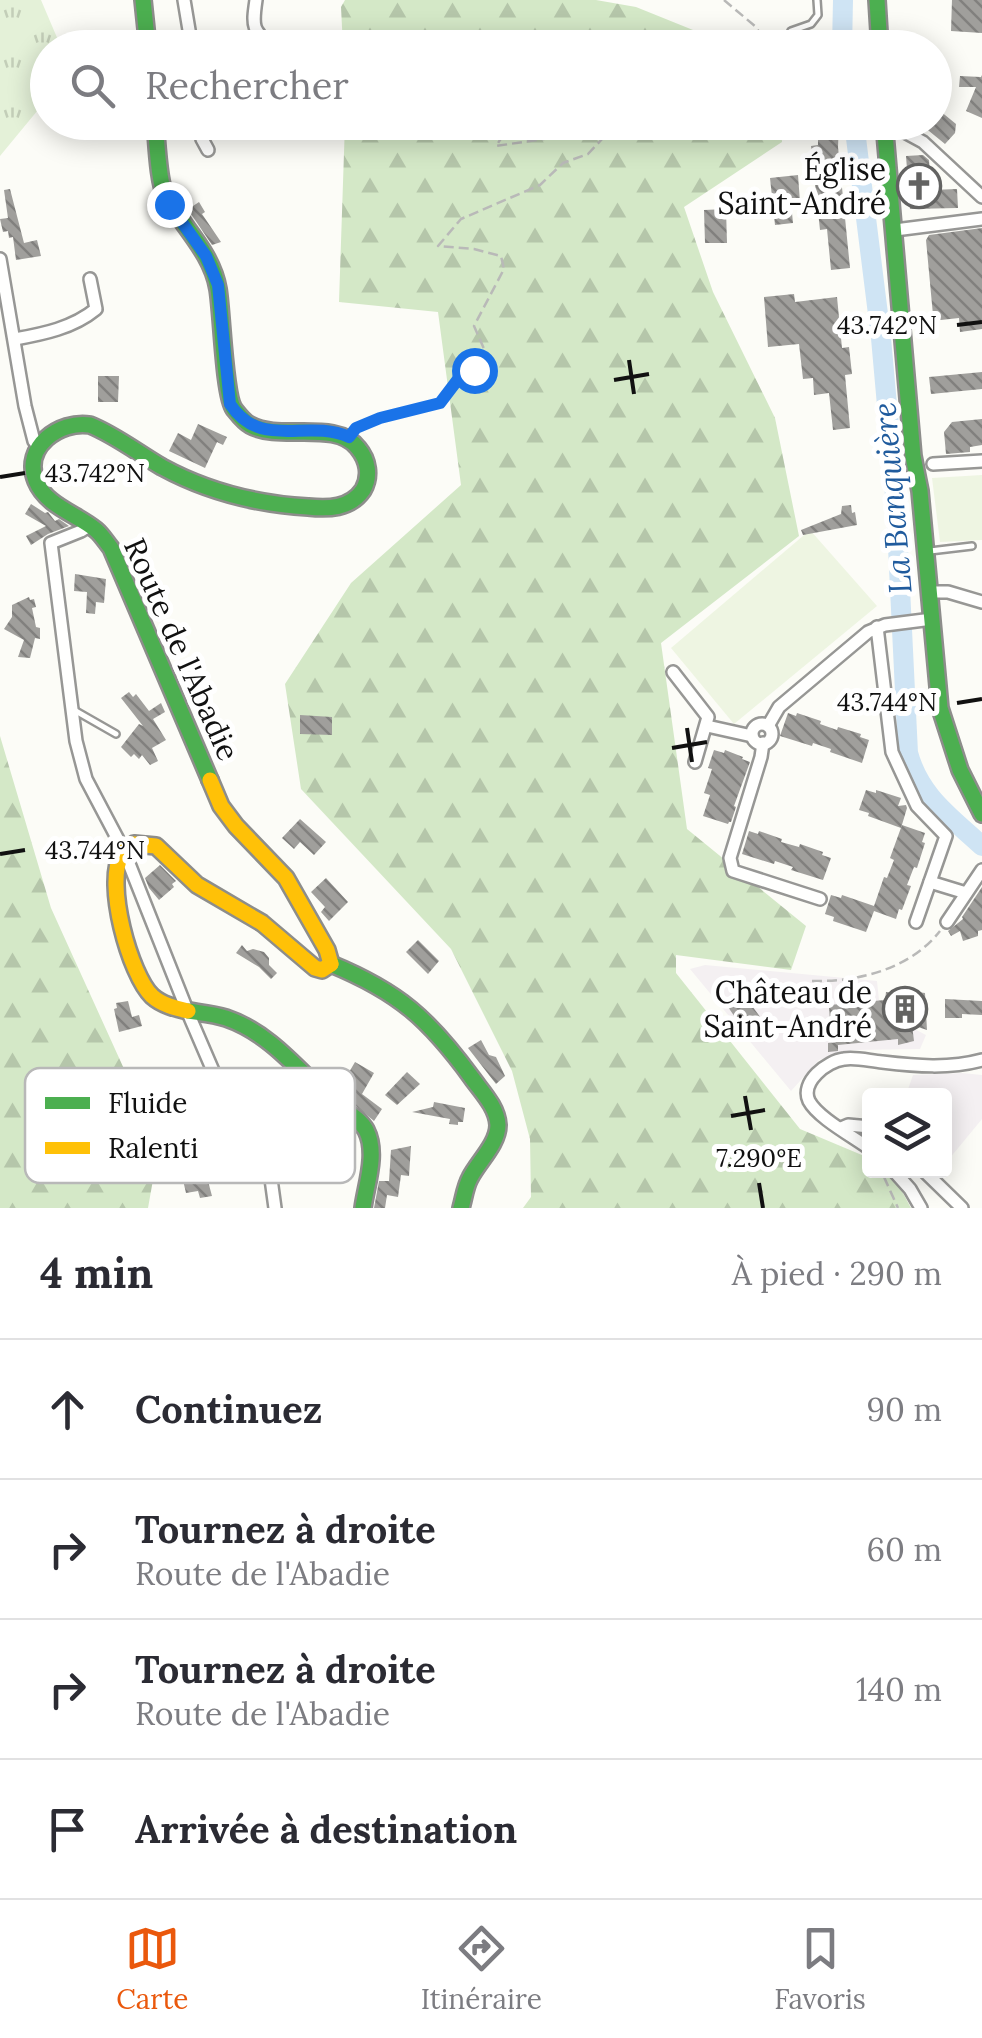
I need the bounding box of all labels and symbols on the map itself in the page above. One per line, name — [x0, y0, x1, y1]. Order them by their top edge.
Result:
place label: Église Saint-André — [717, 150, 886, 222]
church icon: Église Saint-André — [896, 163, 942, 209]
route end — [147, 182, 193, 228]
text: 43.742°N — [837, 309, 937, 341]
route start — [452, 348, 498, 394]
water label: La Banquière — [863, 401, 921, 595]
text: 43.742°N — [45, 457, 145, 489]
street label: Route de l'Abadie — [116, 532, 248, 766]
text: 43.744°N — [837, 686, 937, 718]
text: 43.744°N — [45, 834, 145, 866]
place label: Château de Saint-André — [703, 973, 872, 1045]
building icon: Château de Saint-André — [882, 986, 928, 1032]
legend — [25, 1068, 355, 1183]
text: Fluide — [108, 1085, 187, 1121]
text: Ralenti — [108, 1130, 198, 1166]
text: 7.290°E — [716, 1142, 802, 1174]

